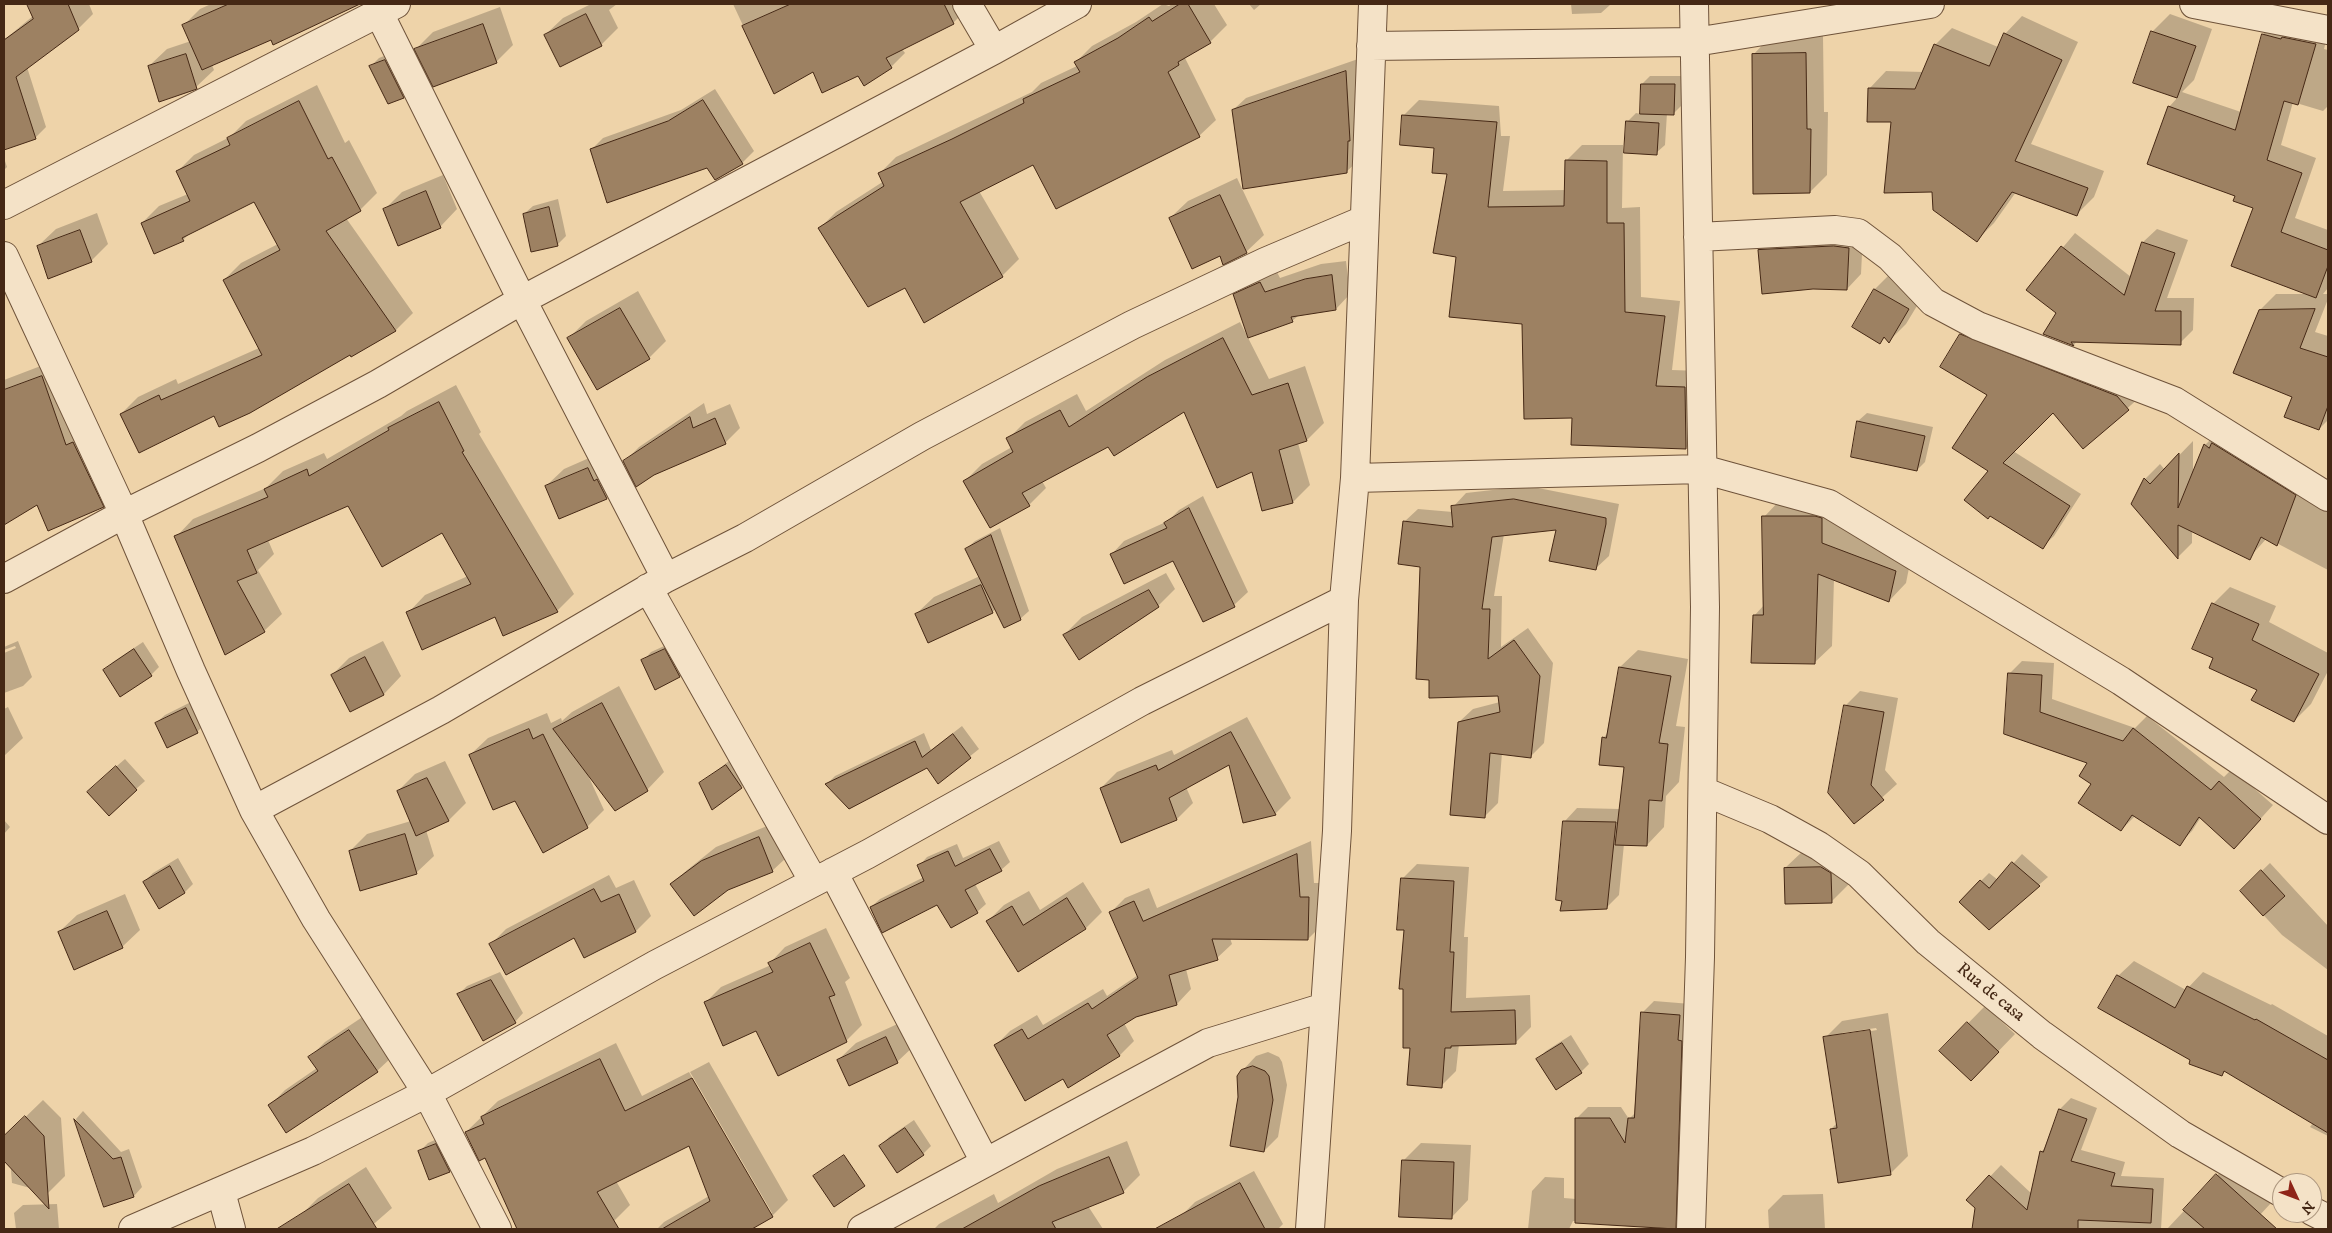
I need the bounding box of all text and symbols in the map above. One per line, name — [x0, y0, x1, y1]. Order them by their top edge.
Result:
street label: Rua de casa — [1952, 959, 2028, 1027]
north arrow — [2272, 1173, 2322, 1223]
text: N — [2297, 1197, 2318, 1218]

